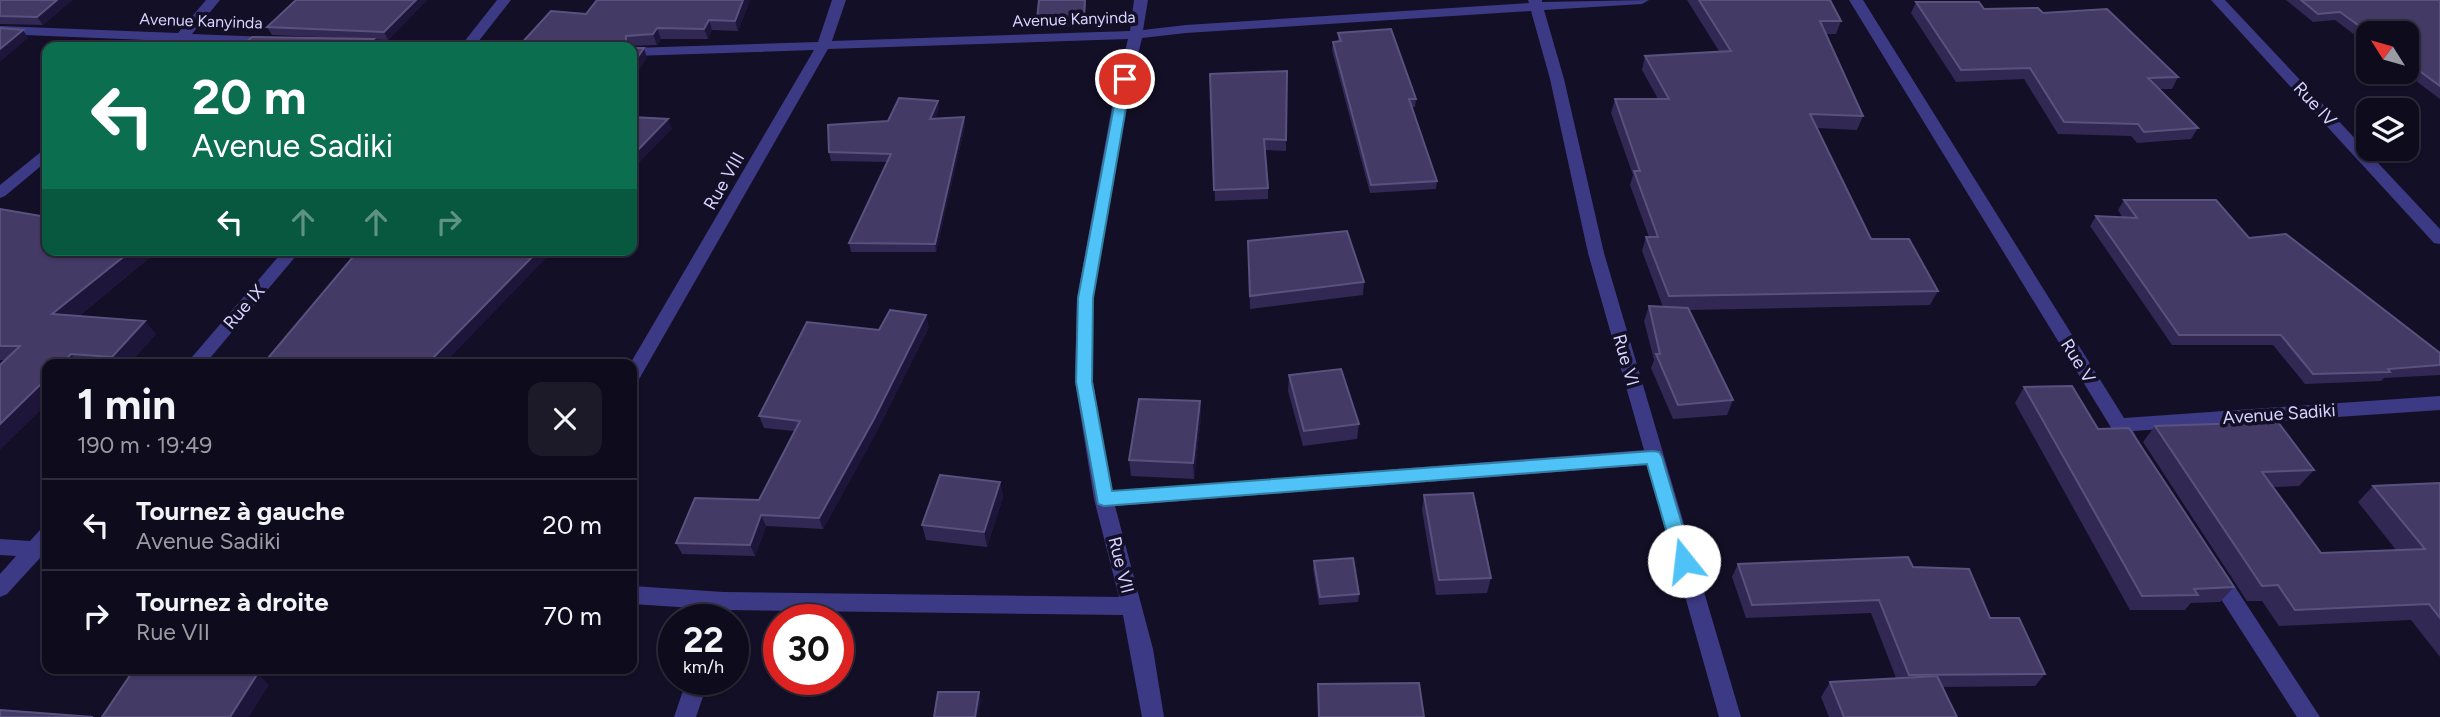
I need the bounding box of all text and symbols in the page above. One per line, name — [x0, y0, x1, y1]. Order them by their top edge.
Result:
street label: Avenue Kanyinda — [1012, 7, 1136, 31]
street label: Avenue Kanyinda — [139, 9, 263, 33]
north arrow — [2356, 21, 2418, 84]
map controls — [2356, 21, 2419, 161]
pin — [1095, 49, 1155, 109]
icon: arrive — [1106, 60, 1144, 98]
text: 20 m — [192, 67, 307, 126]
icon: left — [77, 70, 168, 161]
street label: Rue IV — [2289, 77, 2341, 131]
button: layers — [2356, 98, 2419, 161]
text: Avenue Sadiki — [192, 127, 393, 165]
street label: Rue VIII — [699, 148, 749, 214]
icon: left — [211, 203, 249, 241]
icon: ahead — [284, 203, 322, 241]
icon: ahead — [357, 203, 395, 241]
icon: right — [430, 203, 468, 241]
street label: Rue IX — [219, 280, 269, 334]
street label: Rue VI — [1608, 332, 1644, 388]
street label: Rue V — [2056, 335, 2100, 388]
text: 1 min — [77, 379, 176, 430]
button: close — [528, 382, 602, 456]
street label: Avenue Sadiki — [2222, 399, 2336, 429]
text: 190 m · 19:49 — [77, 431, 212, 459]
text: Tournez à gauche — [136, 495, 345, 527]
icon: left — [77, 506, 115, 544]
text: 20 m — [542, 509, 602, 541]
position arrow — [1647, 524, 1721, 598]
text: Avenue Sadiki — [136, 527, 281, 555]
street label: Rue VII — [1103, 534, 1139, 596]
text: Tournez à droite — [136, 586, 329, 618]
icon: right — [77, 597, 115, 635]
text: 70 m — [543, 600, 602, 632]
speed limit sign: 30 — [763, 604, 854, 695]
text: Rue VII — [136, 618, 210, 646]
text: 22 — [683, 619, 724, 661]
text: km/h — [683, 656, 724, 678]

